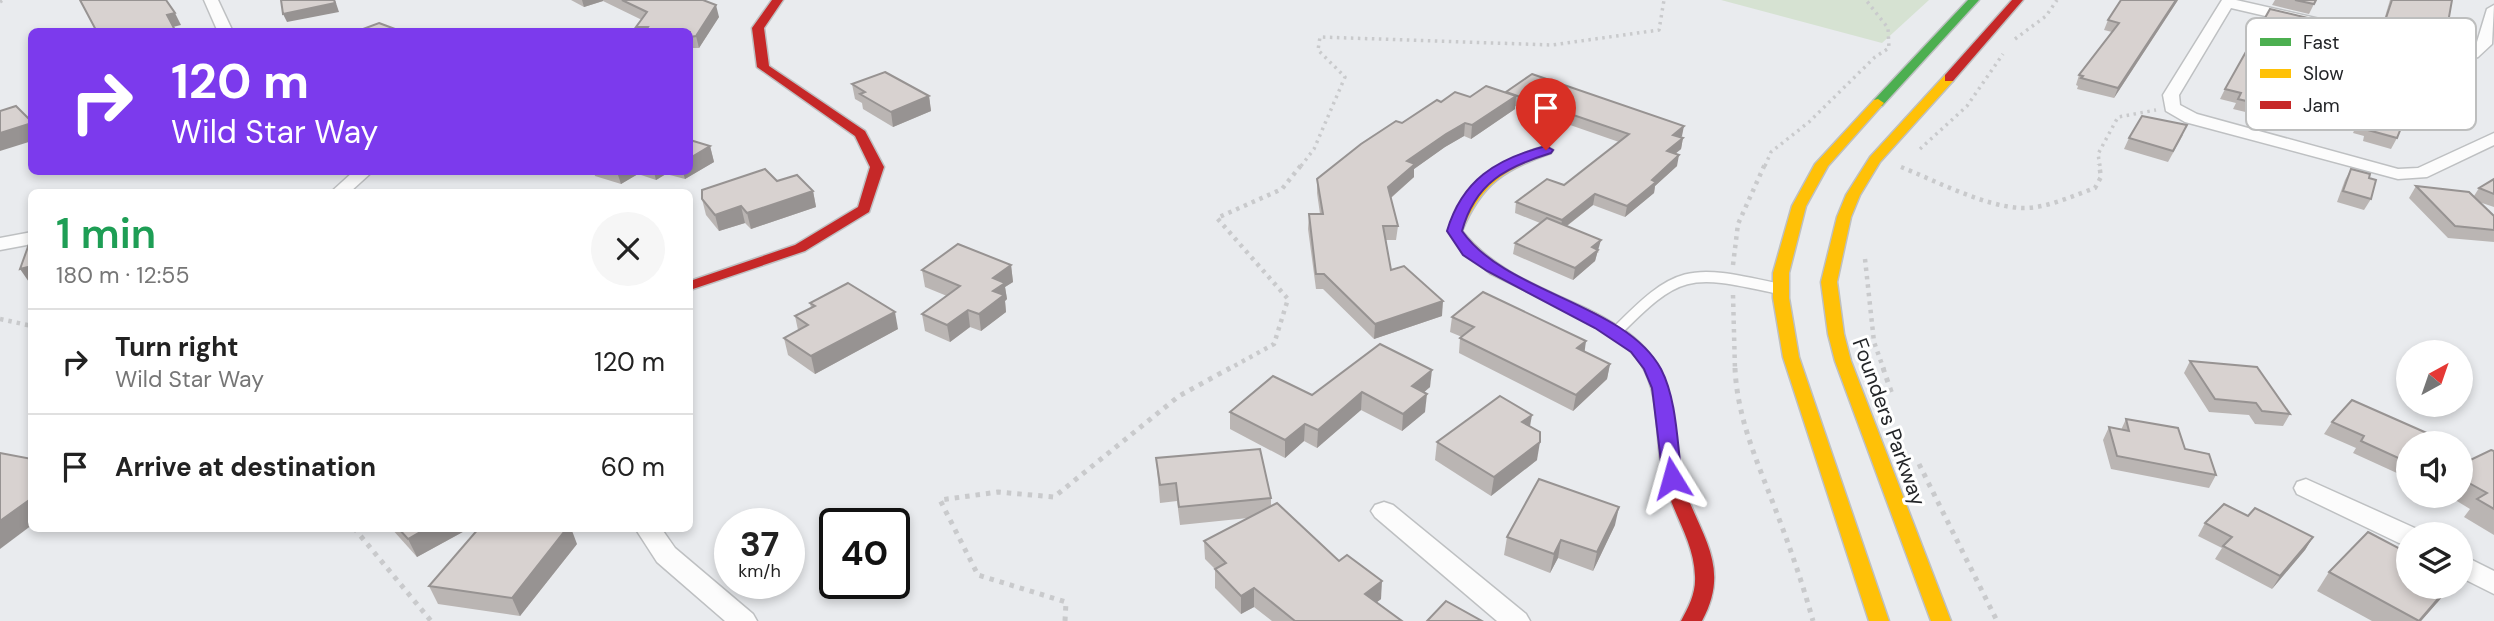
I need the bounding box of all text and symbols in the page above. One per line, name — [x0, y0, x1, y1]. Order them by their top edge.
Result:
legend — [2246, 18, 2476, 130]
text: Fast — [2303, 30, 2339, 55]
text: 120 m — [171, 49, 309, 113]
icon: right — [56, 56, 147, 147]
text: Slow — [2303, 61, 2344, 86]
pin — [1516, 78, 1576, 150]
icon: arrive — [1527, 89, 1565, 127]
text: Jam — [2303, 93, 2340, 118]
text: Wild Star Way — [171, 111, 378, 153]
text: 1 min — [56, 206, 156, 261]
button: close — [591, 212, 665, 286]
text: 180 m · 12:55 — [56, 260, 189, 290]
text: Turn right — [115, 330, 239, 364]
street label: Founders Parkway — [1846, 334, 1932, 510]
north arrow — [2396, 340, 2473, 416]
map controls — [2396, 340, 2473, 599]
icon: right — [56, 343, 94, 381]
text: 120 m — [594, 345, 665, 379]
text: Wild Star Way — [115, 364, 264, 394]
button: sound — [2396, 431, 2473, 508]
position arrow — [1635, 441, 1709, 515]
icon: arrive — [56, 448, 94, 486]
text: Arrive at destination — [115, 450, 376, 484]
text: 60 m — [601, 450, 665, 484]
speed limit sign: 40 — [819, 508, 910, 599]
text: 37 — [740, 521, 779, 567]
button: layers — [2396, 522, 2473, 599]
text: km/h — [738, 559, 781, 583]

